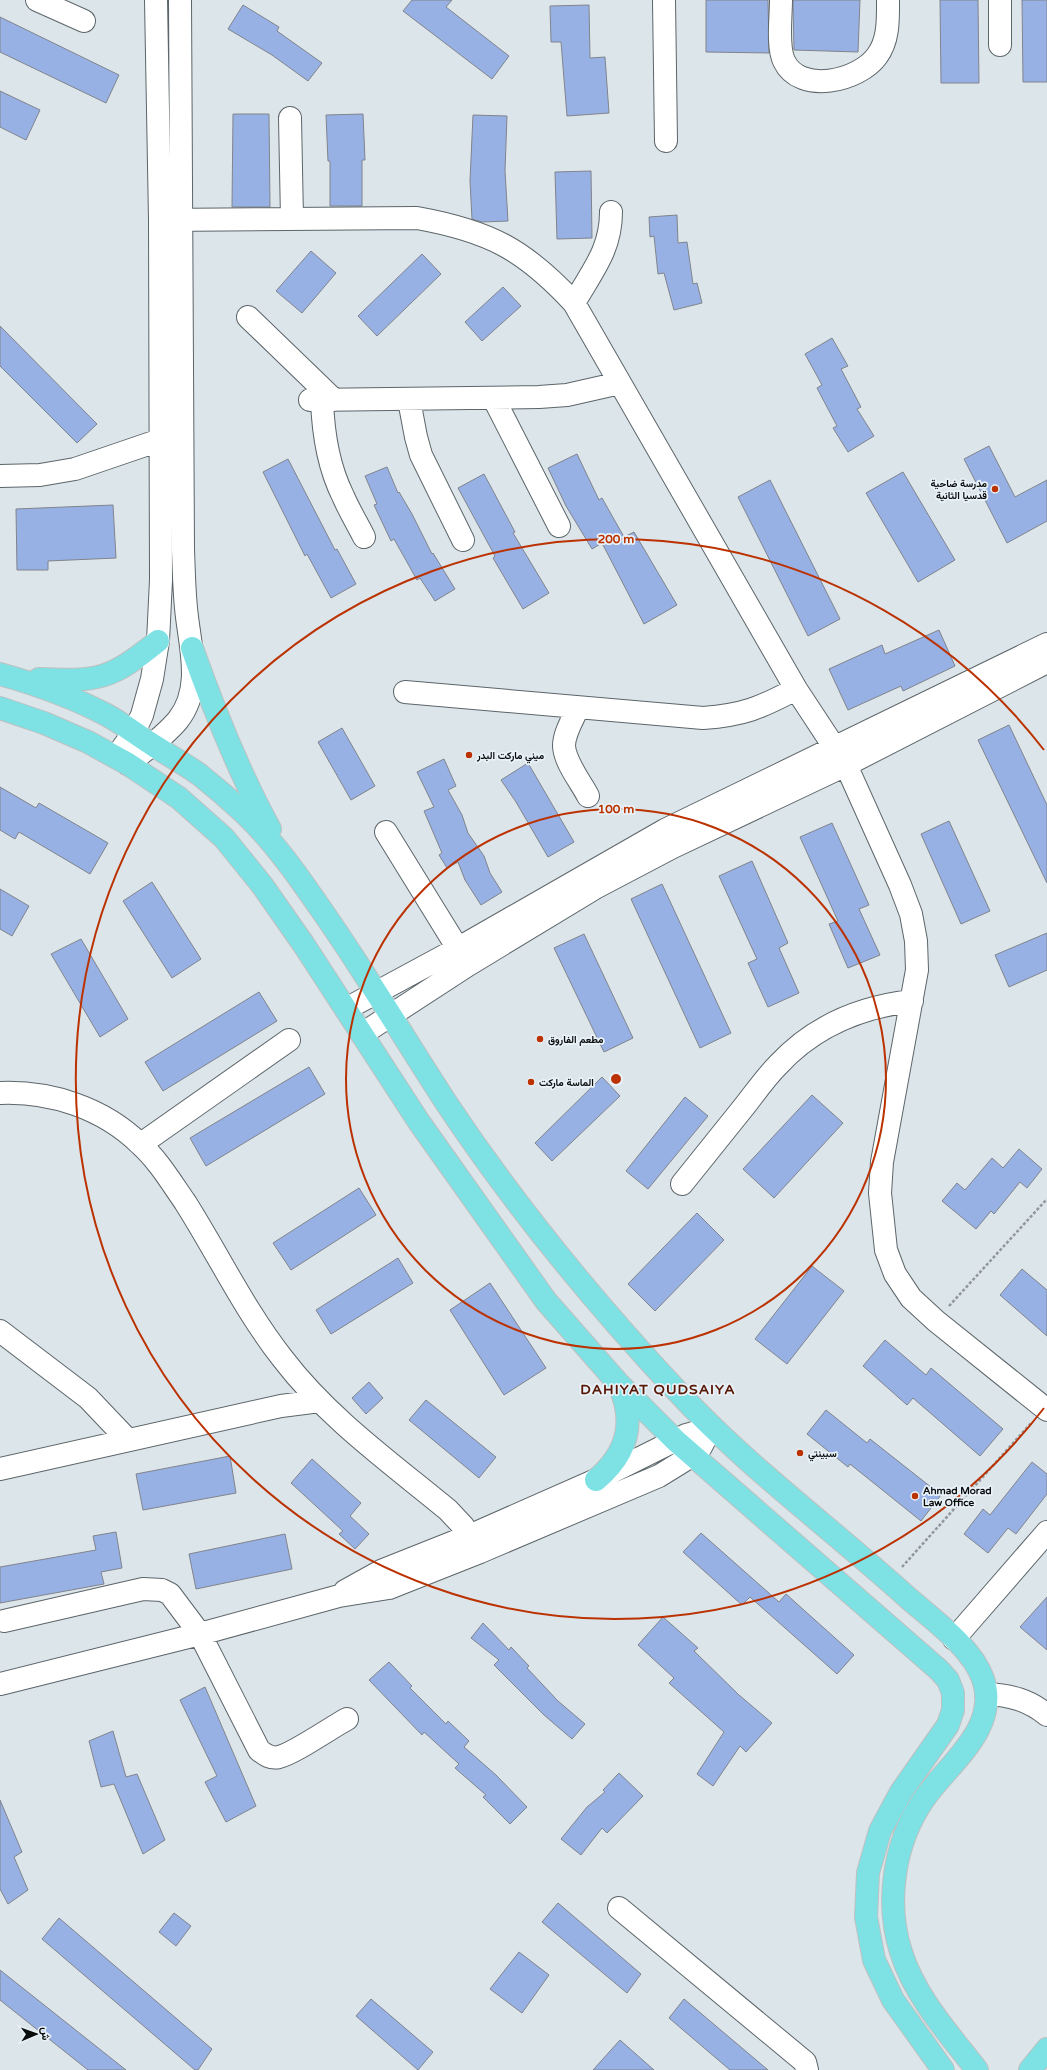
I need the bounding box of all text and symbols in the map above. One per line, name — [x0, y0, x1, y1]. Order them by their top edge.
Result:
place label: مدرسة ضاحية قدسيا الثانية — [930, 478, 988, 502]
marker: مدرسة ضاحية قدسيا الثانية — [990, 484, 1000, 494]
text: 200 m — [598, 532, 634, 546]
marker: ميني ماركت البدر — [464, 750, 474, 760]
place label: ميني ماركت البدر — [476, 750, 545, 764]
text: 100 m — [598, 802, 634, 816]
marker: مطعم الفاروق — [535, 1034, 545, 1044]
place label: مطعم الفاروق — [548, 1034, 604, 1046]
centre of rings — [609, 1072, 623, 1086]
marker: الماسة ماركت — [526, 1077, 536, 1087]
place label: الماسة ماركت — [539, 1077, 594, 1089]
district label: DAHIYAT QUDSAIYA — [580, 1381, 736, 1398]
marker: سبينتي — [795, 1448, 805, 1458]
place label: سبينتي — [808, 1448, 837, 1462]
place label: Ahmad Morad Law Office — [923, 1485, 992, 1509]
marker: Ahmad Morad Law Office — [910, 1491, 920, 1501]
north arrow — [16, 2014, 56, 2054]
text: ش — [39, 2027, 52, 2041]

